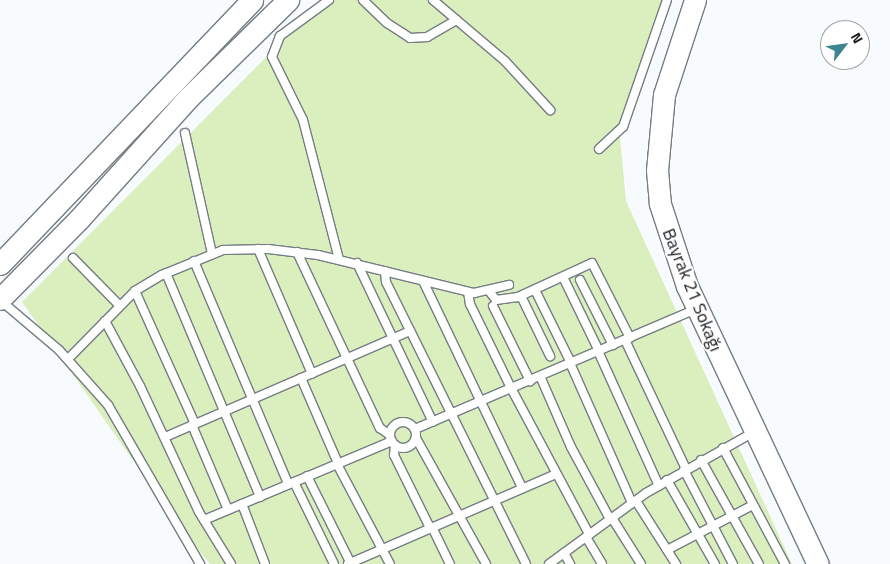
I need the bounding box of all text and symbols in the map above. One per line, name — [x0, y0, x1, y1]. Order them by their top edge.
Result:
north arrow — [820, 20, 870, 70]
text: N — [846, 28, 869, 47]
street label: Bayrak 21 Sokağı — [658, 225, 726, 355]

